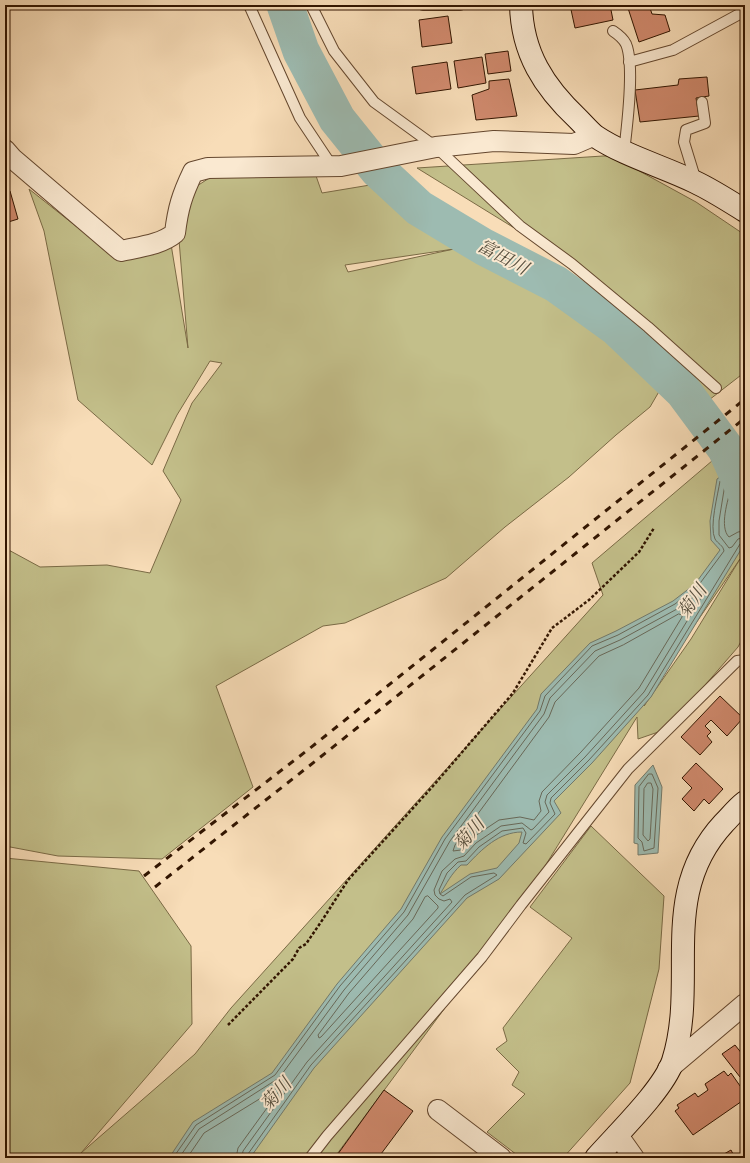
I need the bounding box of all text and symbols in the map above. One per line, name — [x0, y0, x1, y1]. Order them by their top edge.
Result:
water label: 富田川 — [474, 235, 533, 281]
water label: 菊川 — [673, 579, 713, 623]
water label: 菊川 — [450, 812, 491, 855]
water label: 菊川 — [257, 1072, 298, 1115]

